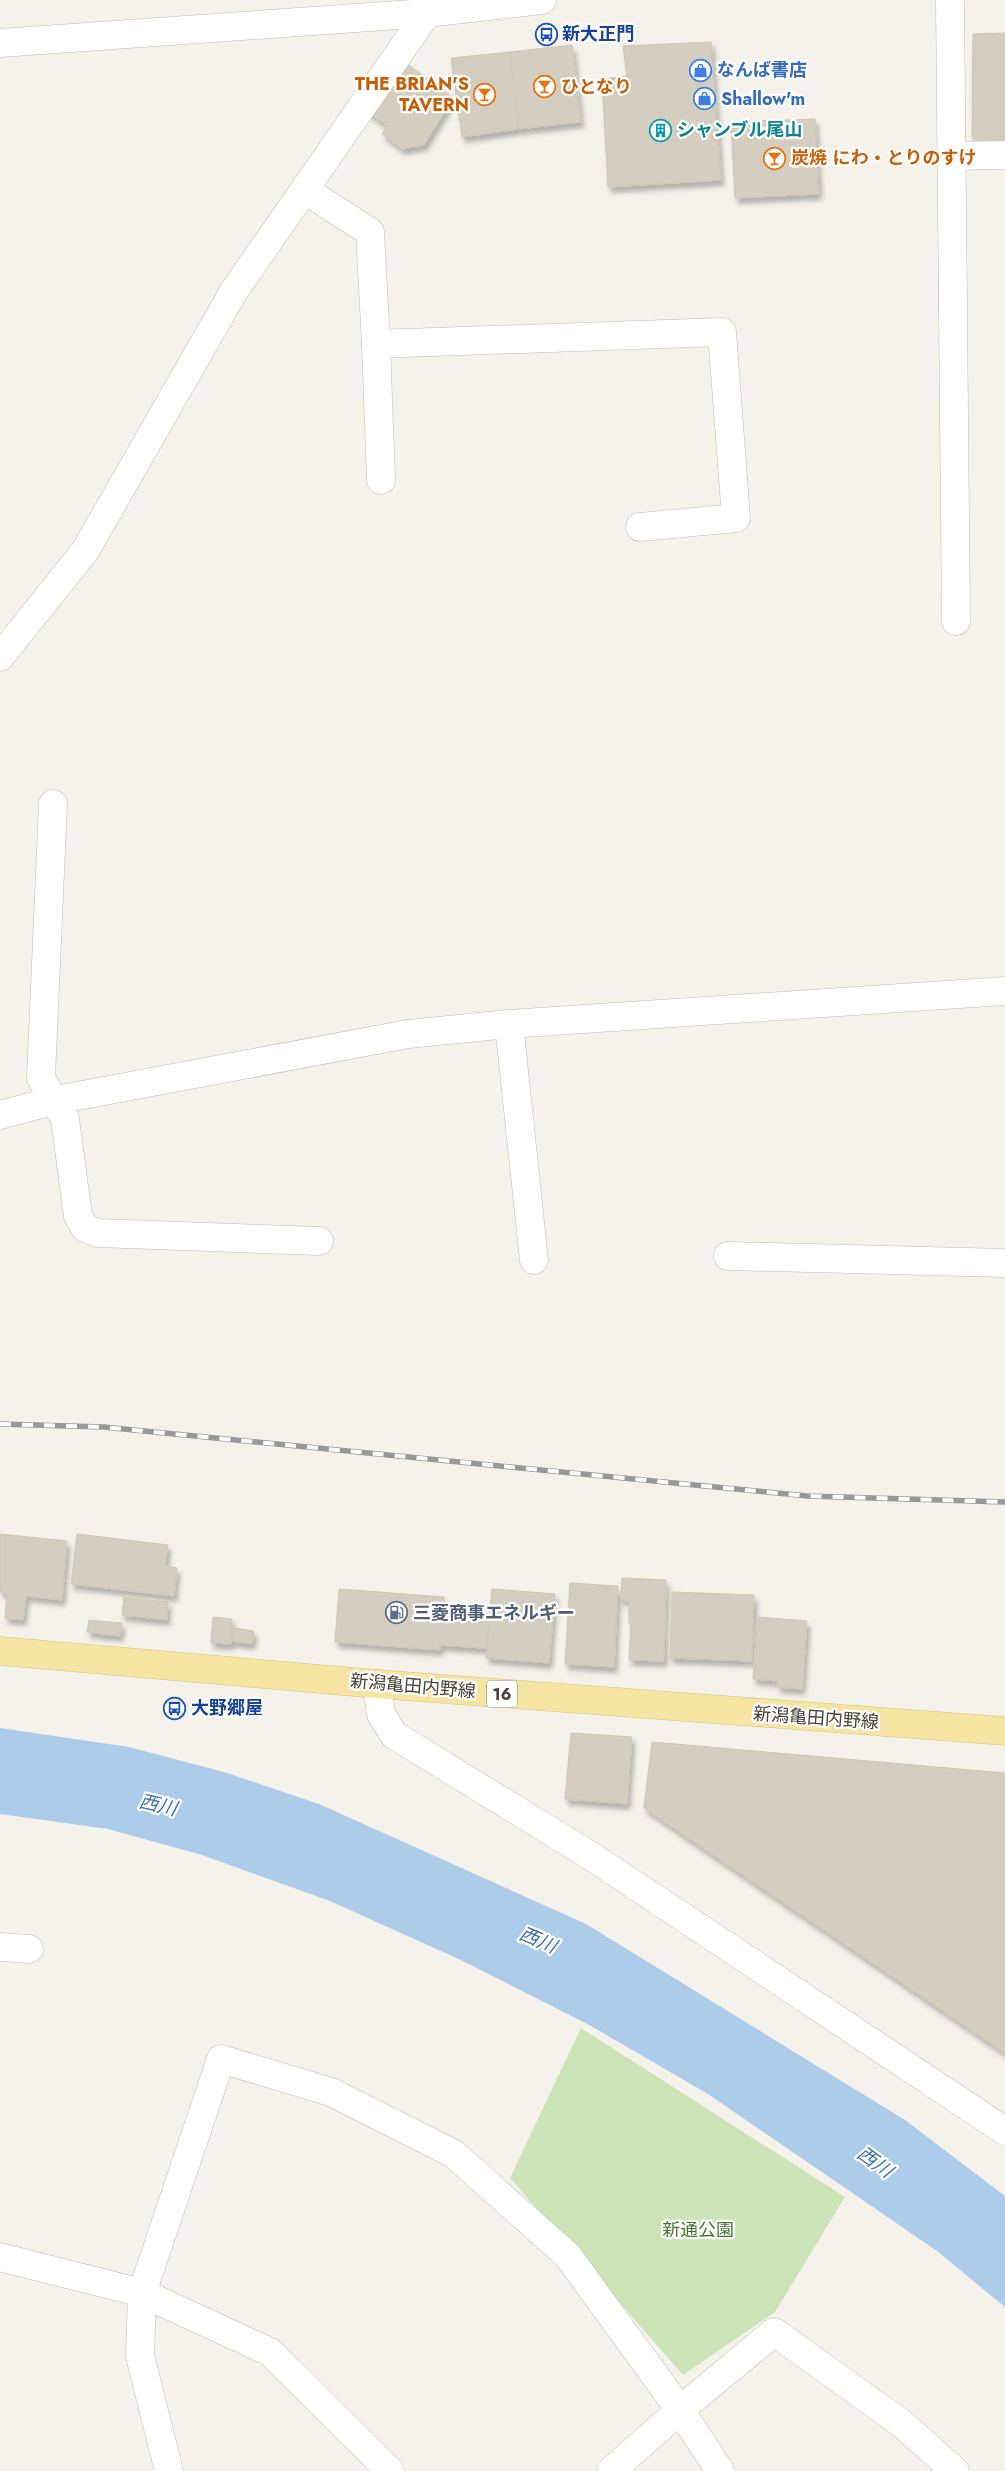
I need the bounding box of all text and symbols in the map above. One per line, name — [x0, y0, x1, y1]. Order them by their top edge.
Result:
place label: 新大正門 — [562, 21, 634, 47]
bus stop icon: 新大正門 — [534, 22, 558, 46]
place label: なんば書店 — [717, 57, 807, 83]
shop icon: なんば書店 — [689, 58, 713, 82]
place label: THE BRIAN'S TAVERN — [355, 71, 469, 118]
place label: ひとなり — [561, 74, 632, 100]
bar icon: ひとなり — [533, 75, 557, 99]
bar icon: THE BRIAN'S TAVERN — [473, 82, 497, 106]
place label: Shallow'm — [721, 86, 805, 112]
shop icon: Shallow'm — [693, 87, 717, 111]
place label: シャンブル尾山 — [677, 117, 802, 143]
building icon: シャンブル尾山 — [649, 118, 673, 142]
place label: 炭焼 にわ・とりのすけ — [791, 145, 976, 171]
bar icon: 炭焼 にわ・とりのすけ — [763, 146, 787, 170]
place label: 三菱商事エネルギー — [413, 1600, 575, 1626]
fuel station icon: 三菱商事エネルギー — [385, 1601, 409, 1625]
street label: 新潟亀田内野線 — [349, 1668, 477, 1704]
road number: 16 — [487, 1680, 517, 1708]
place label: 大野郷屋 — [191, 1695, 263, 1721]
bus stop icon: 大野郷屋 — [163, 1696, 187, 1720]
street label: 新潟亀田内野線 — [752, 1701, 880, 1735]
water label: 西川 — [136, 1788, 181, 1823]
water label: 西川 — [515, 1920, 563, 1961]
water label: 西川 — [852, 2140, 900, 2185]
park label: 新通公園 — [662, 2217, 734, 2243]

